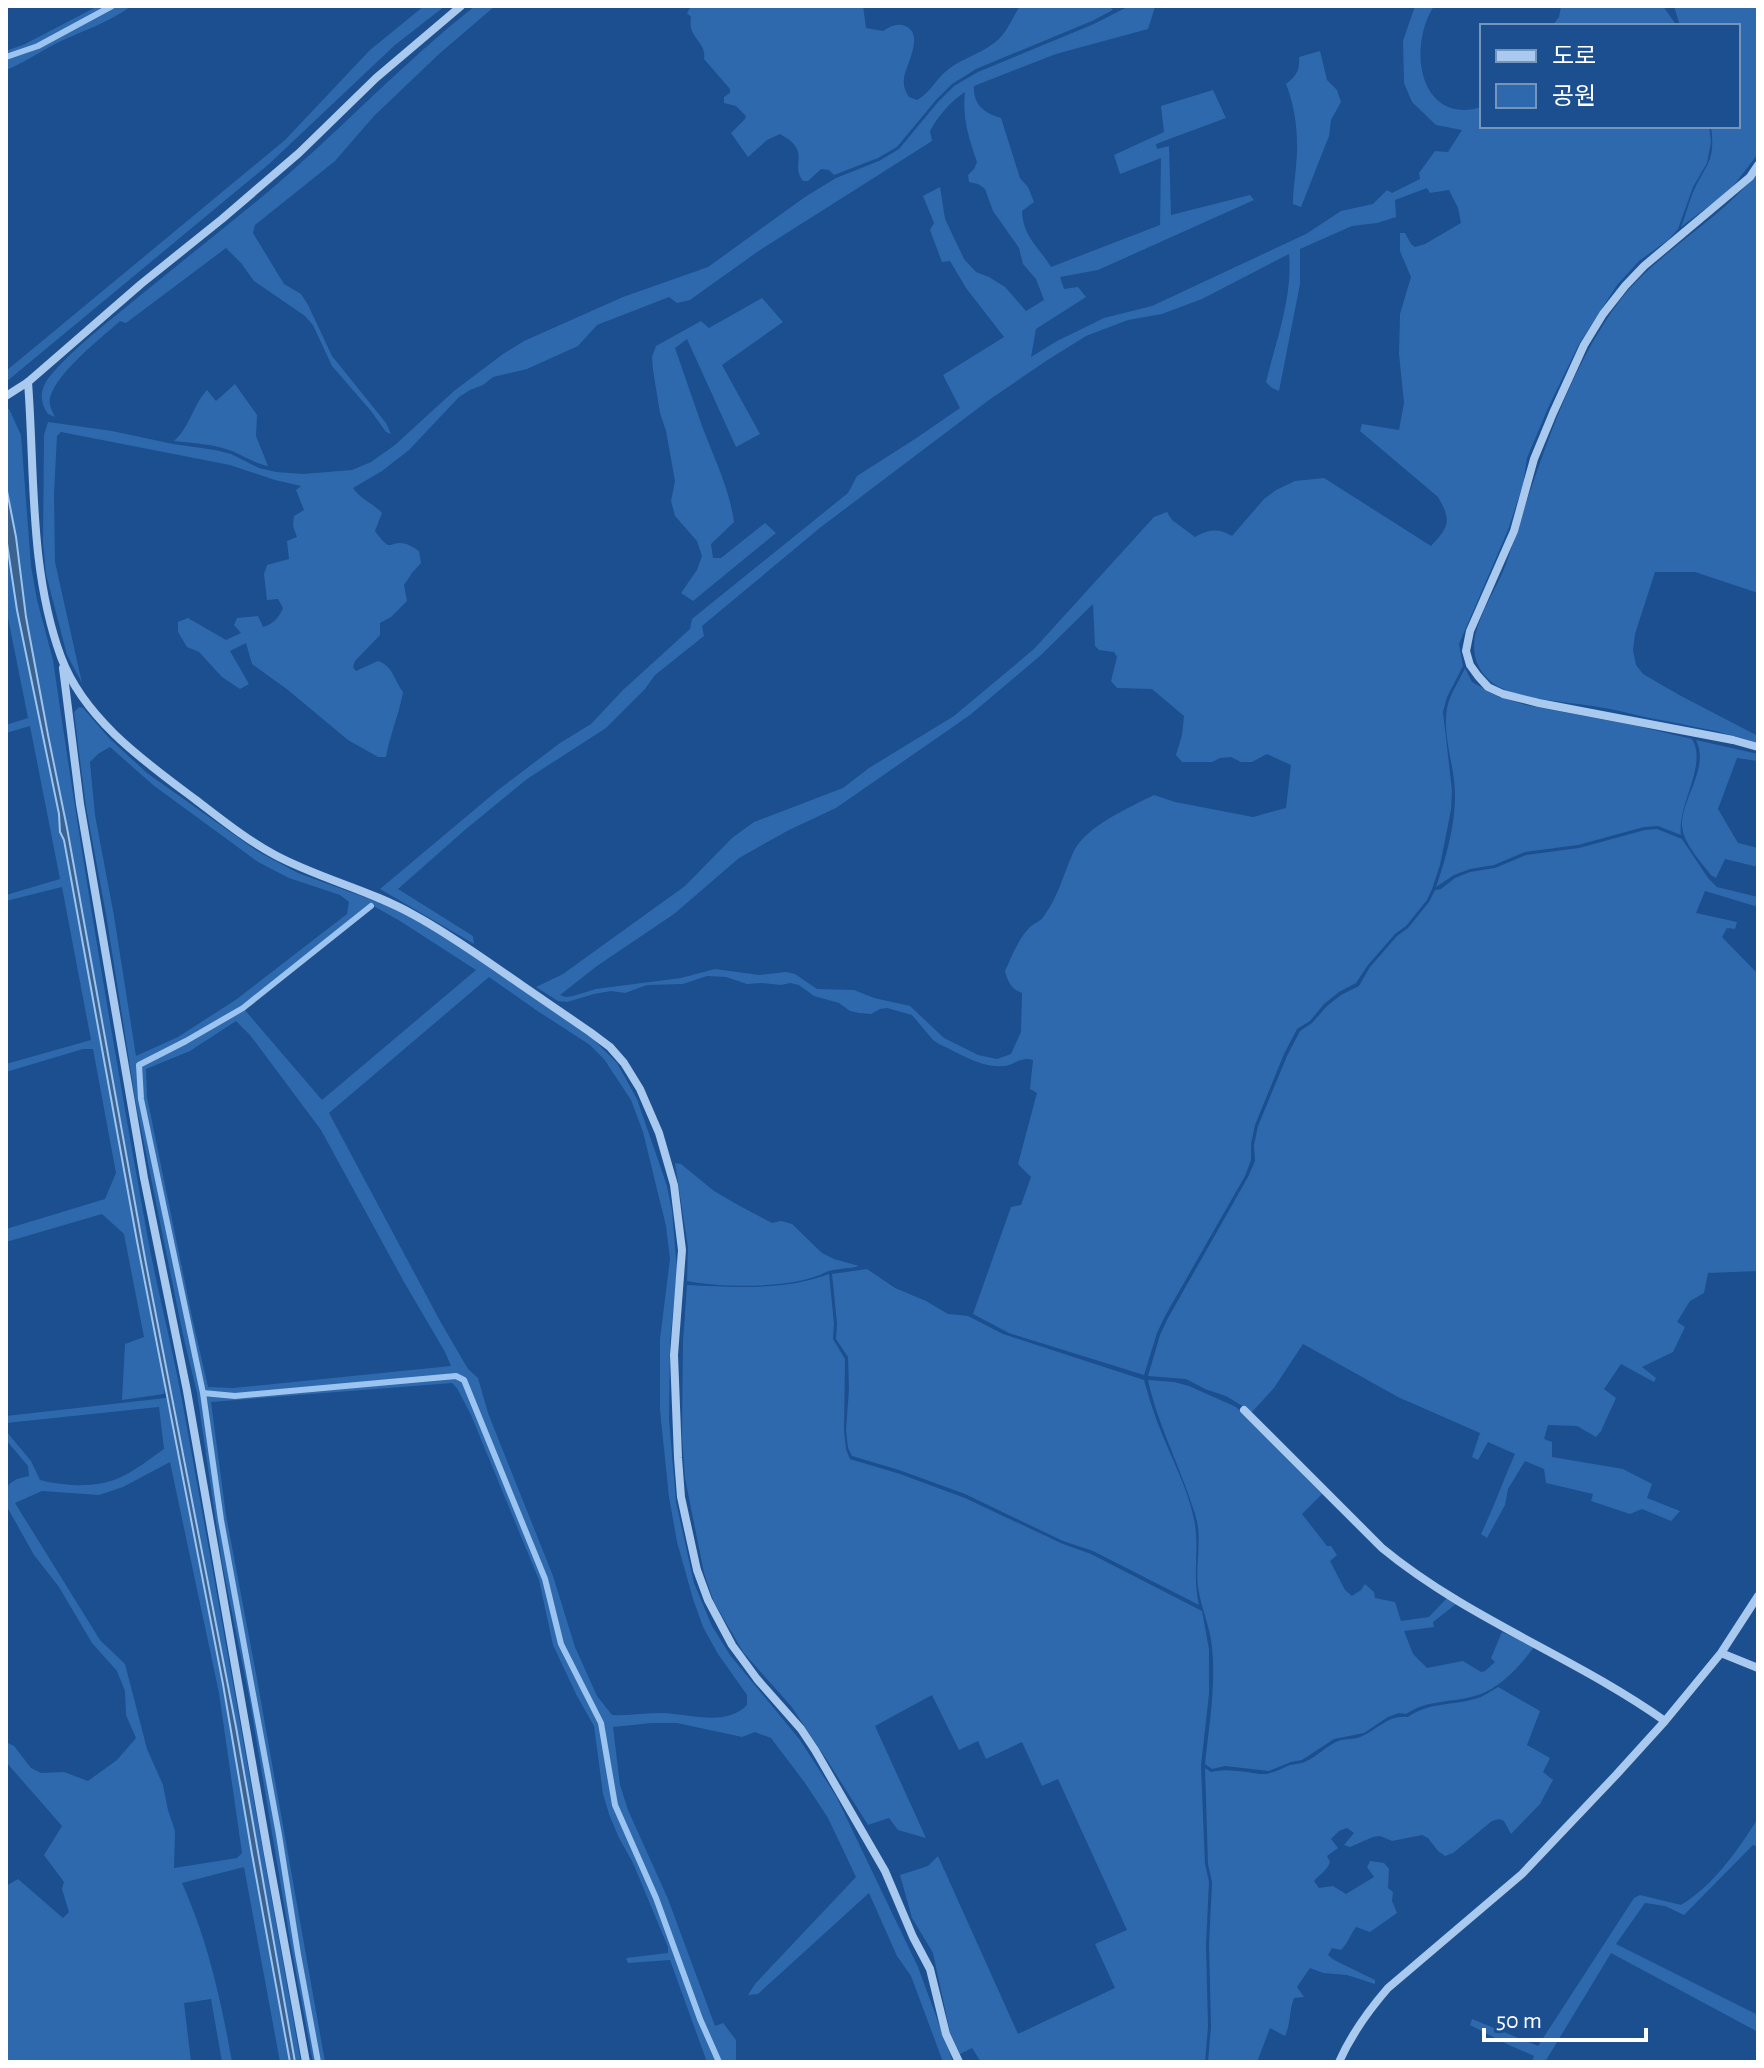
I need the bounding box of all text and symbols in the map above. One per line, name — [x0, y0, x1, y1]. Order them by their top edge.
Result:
legend — [1480, 24, 1740, 128]
text: 도로 — [1552, 45, 1596, 69]
text: 공원 — [1552, 84, 1596, 109]
scale bar — [1484, 1992, 1646, 2042]
text: 50 m — [1496, 2009, 1542, 2033]

